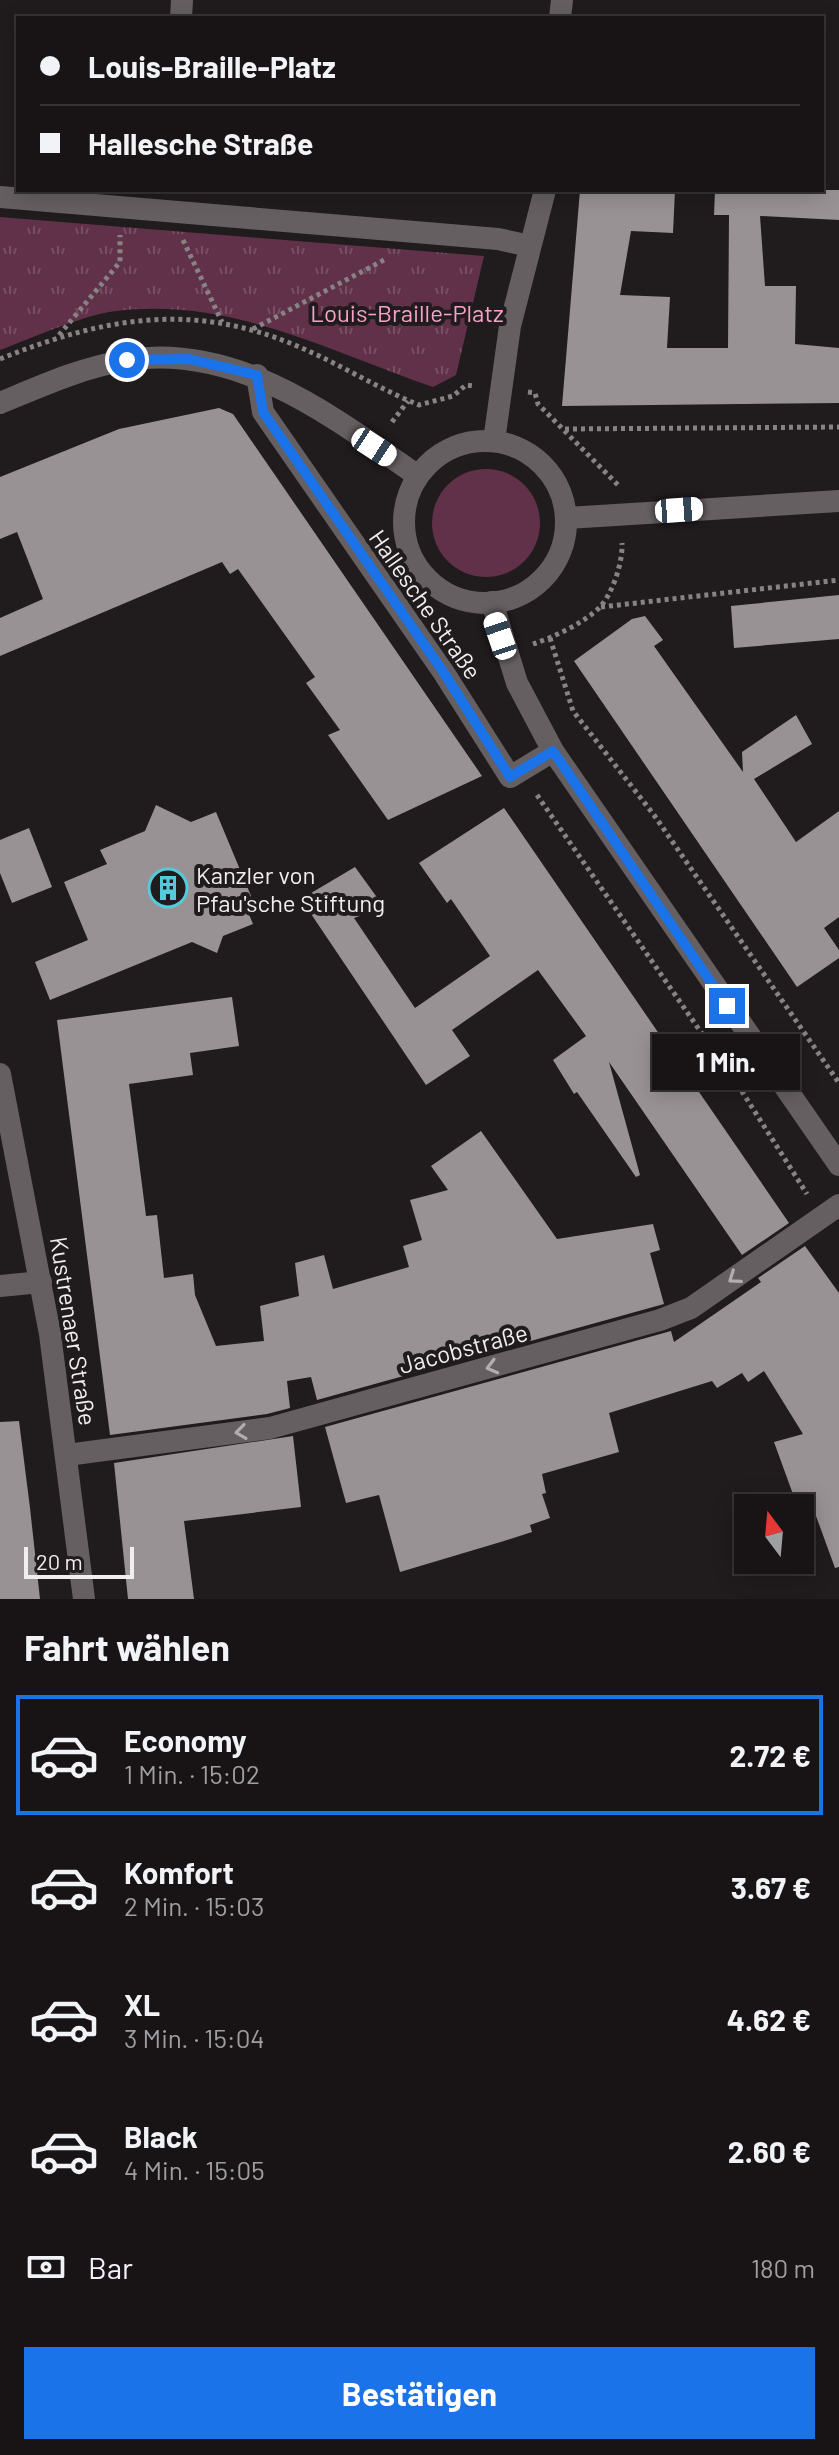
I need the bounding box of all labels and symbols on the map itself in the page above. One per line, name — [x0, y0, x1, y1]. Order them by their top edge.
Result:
park label: Louis-Braille-Platz — [310, 298, 504, 327]
route start — [109, 342, 145, 378]
car — [347, 424, 401, 470]
car — [654, 496, 704, 524]
street label: Hallesche Straße — [364, 524, 488, 684]
car — [481, 609, 519, 663]
place label: Kanzler von Pfau'sche Stiftung — [196, 860, 385, 917]
building icon: Kanzler von Pfau'sche Stiftung — [147, 867, 189, 909]
route end — [709, 988, 745, 1024]
callout: 1 Min. — [653, 1034, 801, 1090]
street label: Kustrenaer Straße — [45, 1235, 103, 1427]
one-way arrow — [728, 1268, 742, 1283]
street label: Jacobstraße — [395, 1317, 531, 1379]
one-way arrow — [486, 1358, 500, 1374]
one-way arrow — [234, 1424, 247, 1441]
north arrow — [734, 1494, 814, 1574]
scale bar — [24, 1543, 134, 1579]

